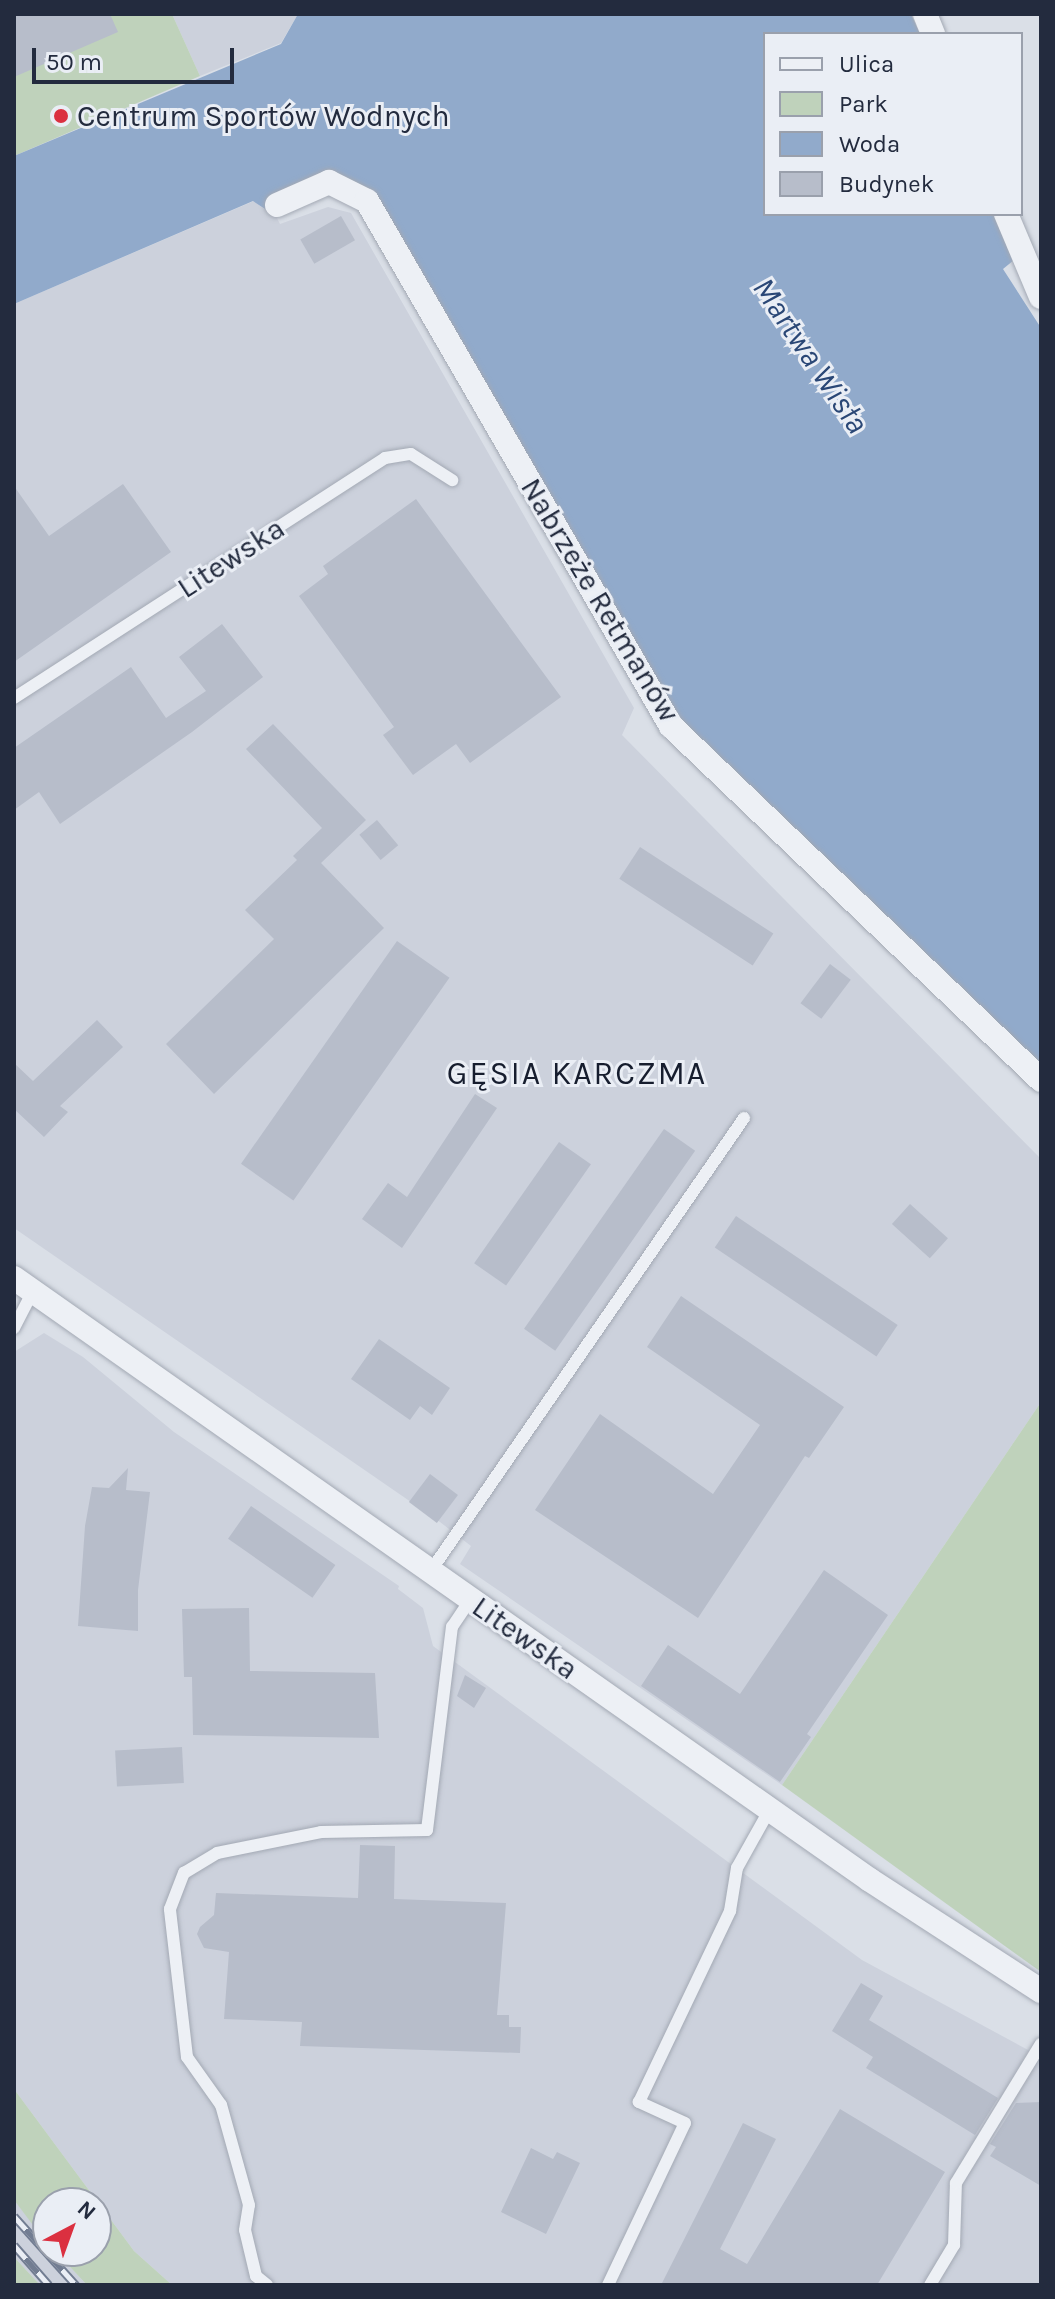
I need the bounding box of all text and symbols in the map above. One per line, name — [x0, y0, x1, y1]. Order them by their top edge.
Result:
scale bar — [36, 32, 238, 82]
legend — [763, 32, 1023, 216]
text: 50 m — [46, 48, 102, 76]
text: Ulica — [839, 50, 894, 78]
text: Park — [839, 90, 888, 118]
place label: Centrum Sportów Wodnych — [77, 98, 450, 134]
marker: Centrum Sportów Wodnych — [52, 107, 70, 125]
text: Woda — [839, 130, 900, 158]
text: Budynek — [839, 170, 934, 198]
water label: Martwa Wisła — [744, 271, 876, 441]
street label: Nabrzeże Retmanów — [513, 472, 687, 728]
street label: Litewska — [171, 510, 291, 606]
district label: GĘSIA KARCZMA — [447, 1055, 707, 1093]
street label: Litewska — [465, 1589, 585, 1687]
north arrow — [32, 2187, 112, 2267]
text: N — [72, 2195, 101, 2225]

